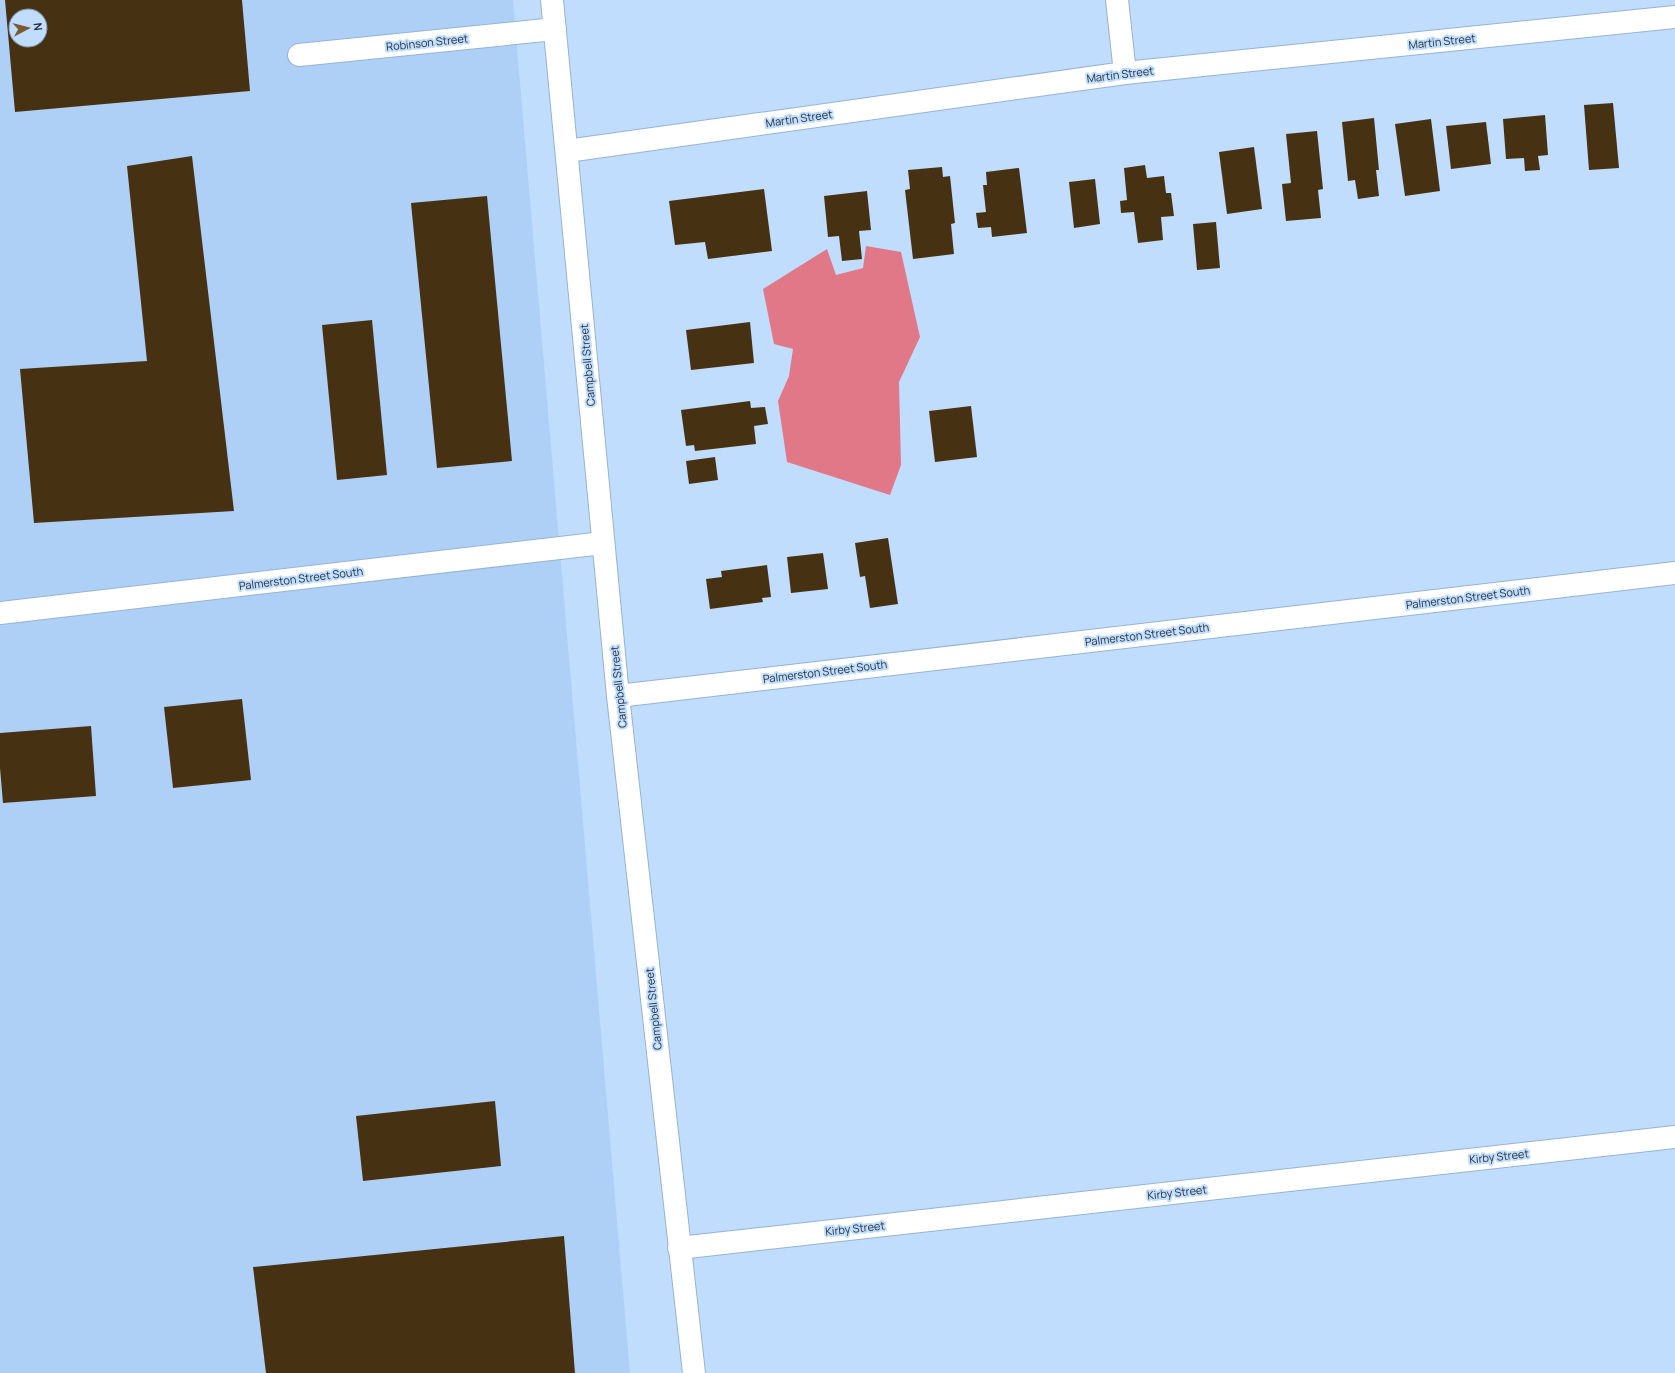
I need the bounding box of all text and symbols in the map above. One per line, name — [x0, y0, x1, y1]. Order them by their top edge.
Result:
north arrow — [8, 8, 48, 48]
text: N — [30, 22, 46, 32]
street label: Robinson Street — [385, 30, 469, 54]
street label: Martin Street — [1408, 30, 1476, 52]
street label: Martin Street — [1086, 62, 1154, 86]
street label: Martin Street — [765, 106, 833, 130]
street label: Campbell Street — [576, 323, 598, 407]
street label: Palmerston Street South — [238, 563, 364, 593]
street label: Palmerston Street South — [1405, 582, 1531, 612]
street label: Palmerston Street South — [1084, 619, 1210, 649]
street label: Campbell Street — [606, 645, 630, 729]
street label: Palmerston Street South — [762, 656, 888, 686]
street label: Campbell Street — [641, 967, 665, 1051]
street label: Kirby Street — [1469, 1145, 1529, 1167]
street label: Kirby Street — [1147, 1181, 1207, 1203]
street label: Kirby Street — [825, 1217, 885, 1239]

